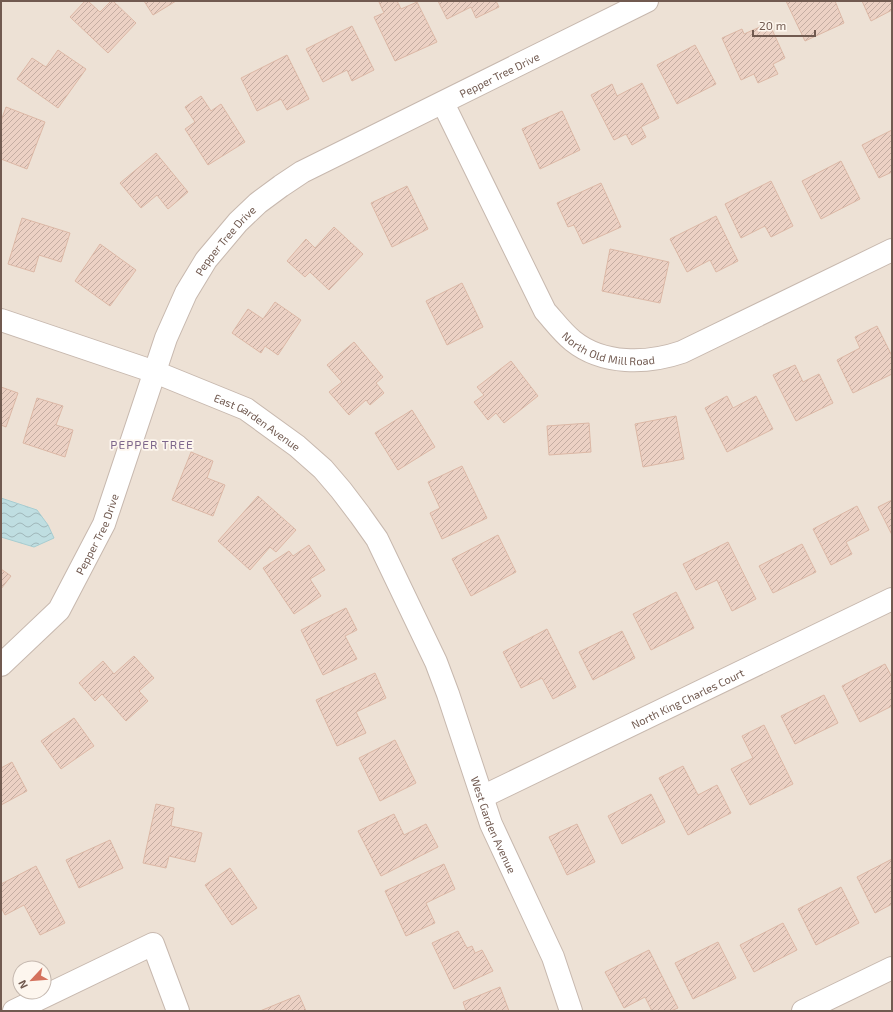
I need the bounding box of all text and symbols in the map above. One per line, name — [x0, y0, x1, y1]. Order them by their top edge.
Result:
scale bar — [753, 12, 815, 38]
text: 20 m — [759, 18, 786, 32]
street label: Pepper Tree Drive — [457, 49, 541, 100]
street label: Pepper Tree Drive — [192, 203, 258, 278]
street label: North Old Mill Road — [560, 329, 656, 367]
street label: East Garden Avenue — [212, 390, 304, 453]
district label: PEPPER TREE — [110, 437, 194, 451]
street label: Pepper Tree Drive — [72, 492, 120, 576]
street label: North King Charles Court — [629, 665, 746, 731]
street label: West Garden Avenue — [469, 774, 519, 875]
north arrow — [12, 960, 52, 1000]
text: N — [15, 978, 30, 991]

